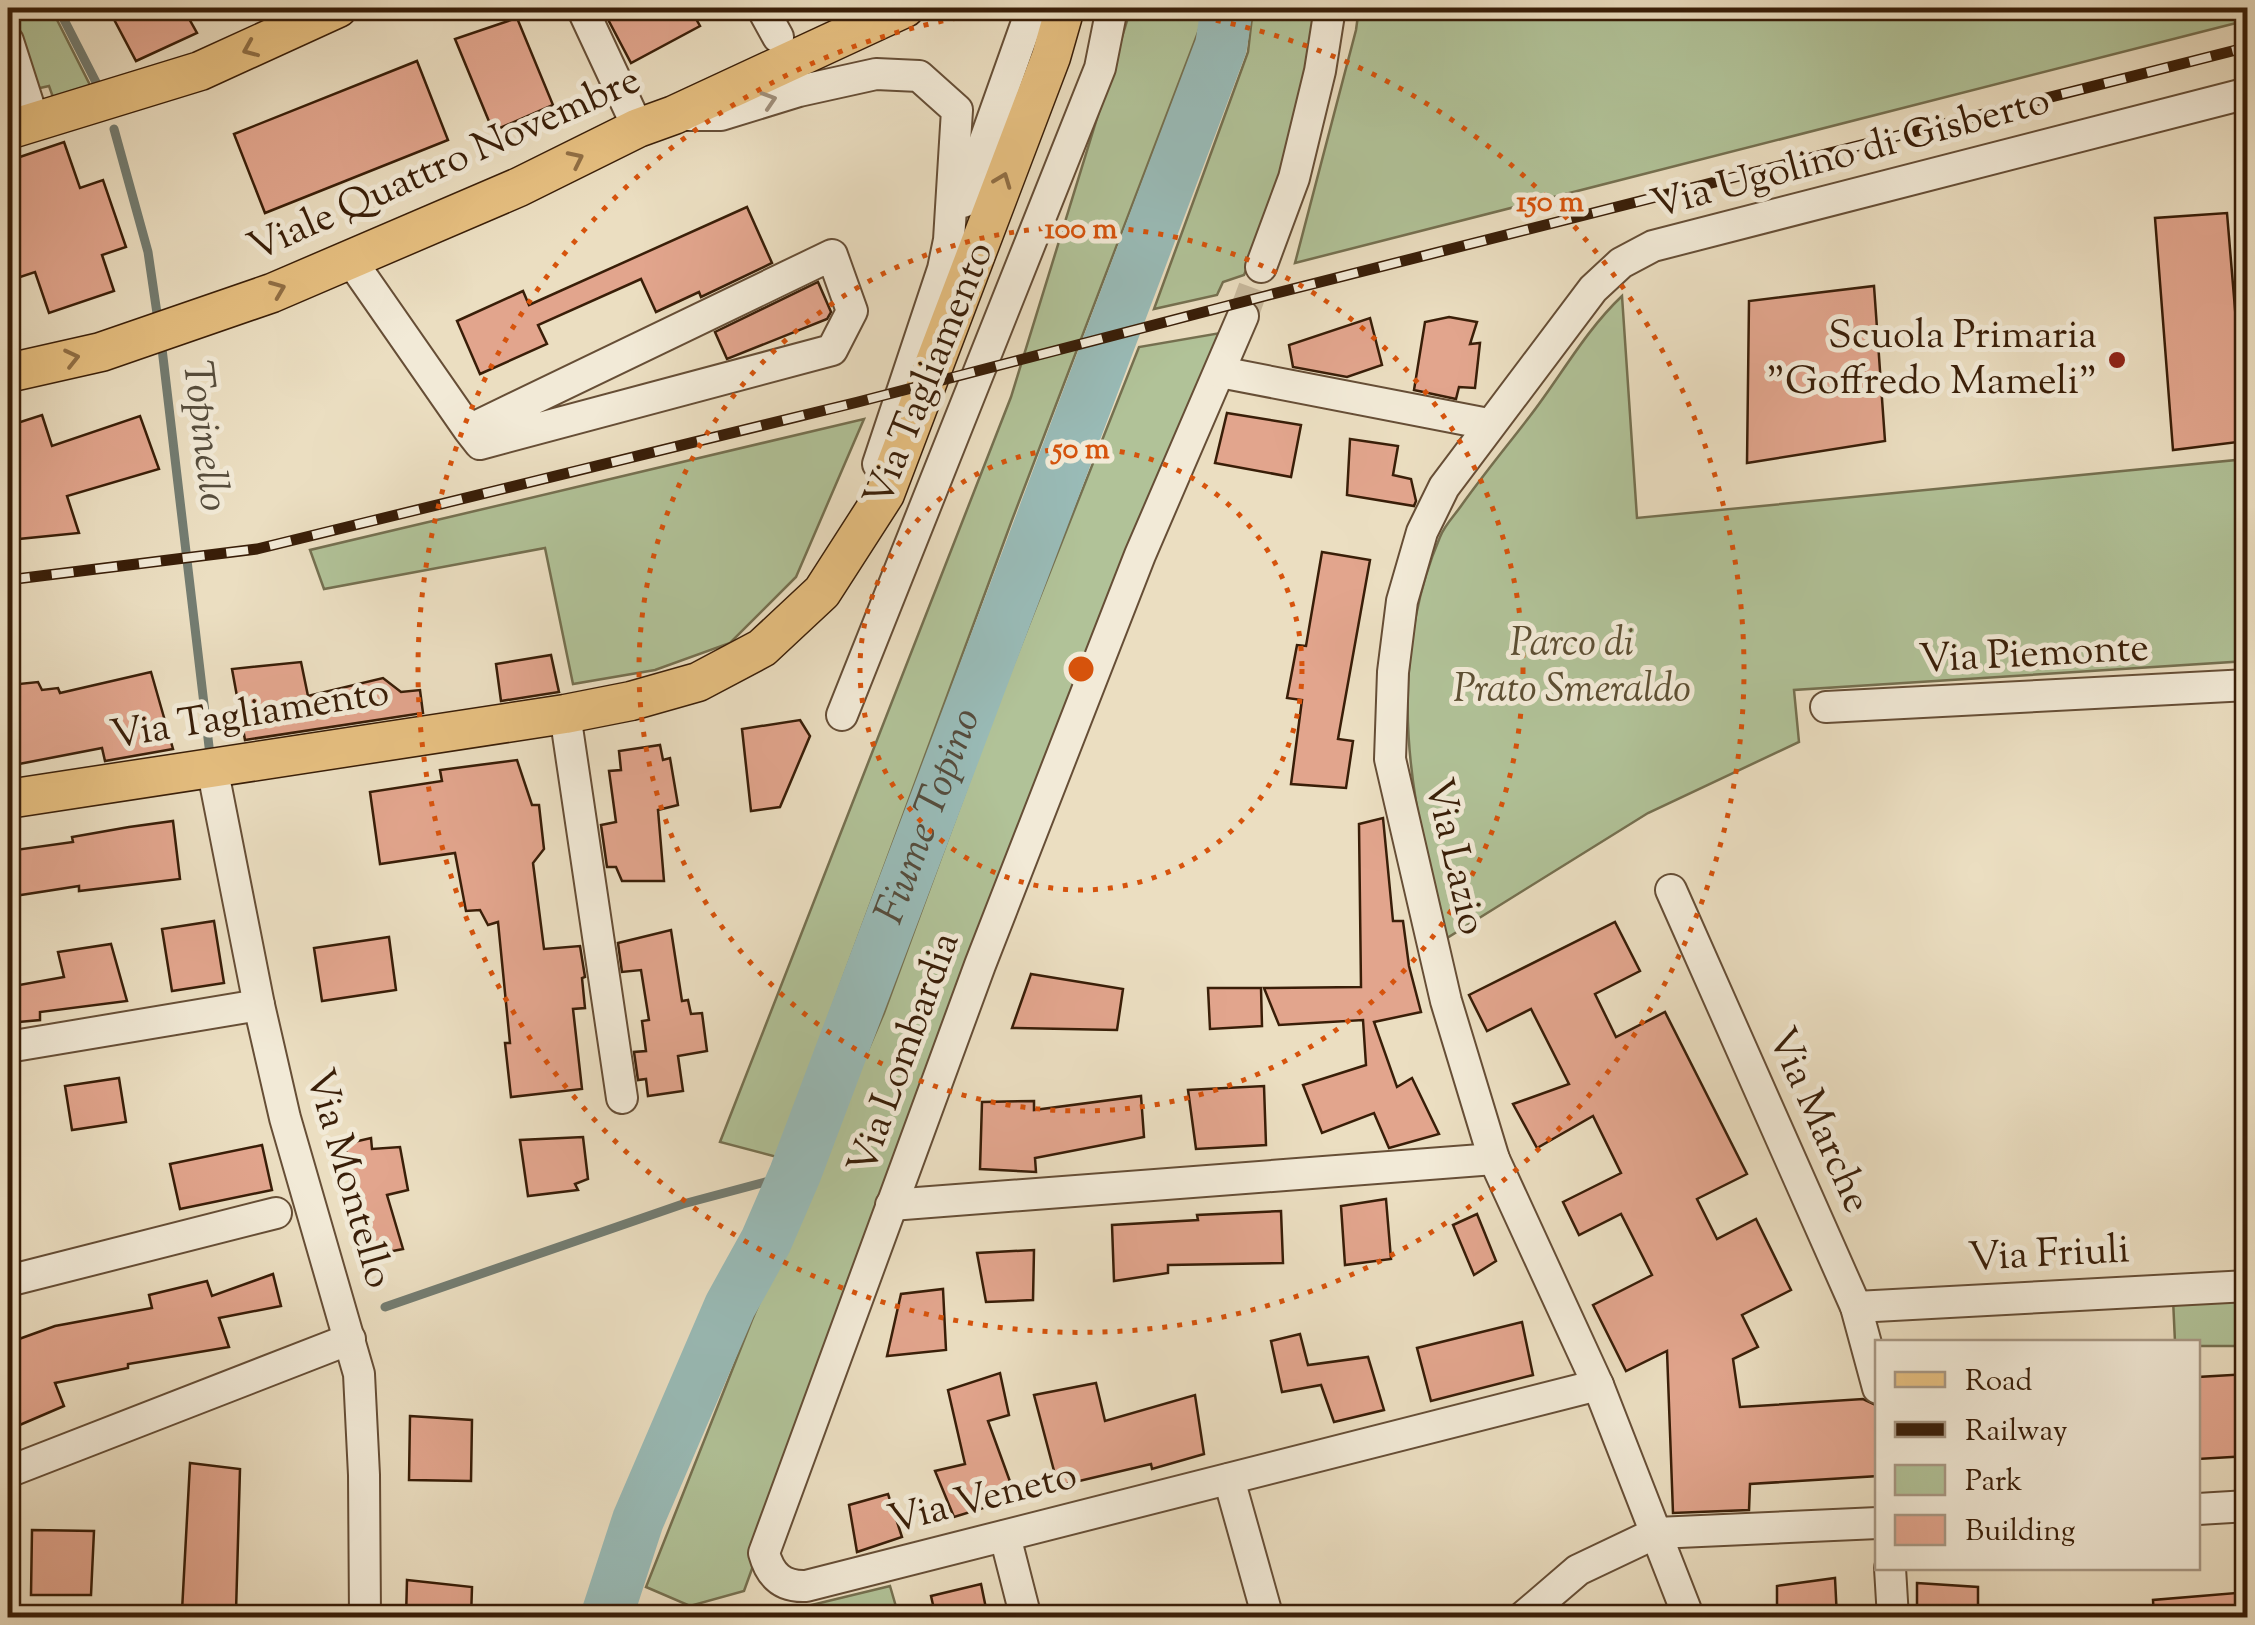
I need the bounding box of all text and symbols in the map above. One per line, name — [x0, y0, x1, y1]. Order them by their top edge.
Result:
one-way arrow — [242, 37, 260, 57]
street label: Viale Quattro Novembre — [240, 54, 650, 278]
street label: Via Ugolino di Gisberto — [1645, 74, 2057, 236]
one-way arrow — [760, 91, 777, 112]
one-way arrow — [565, 152, 583, 171]
one-way arrow — [991, 173, 1012, 190]
text: 150 m — [1516, 182, 1584, 225]
text: 100 m — [1045, 209, 1118, 252]
street label: Via Tagliamento — [852, 234, 1010, 516]
one-way arrow — [268, 281, 286, 301]
place label: Scuola Primaria "Goffredo Mameli" — [1767, 309, 2097, 412]
one-way arrow — [63, 349, 80, 370]
marker: Scuola Primaria "Goffredo Mameli" — [2106, 349, 2128, 371]
water label: Topinello — [164, 357, 242, 515]
text: 50 m — [1050, 429, 1110, 472]
park label: Parco di Prato Smeraldo — [1453, 617, 1691, 720]
street label: Via Piemonte — [1918, 622, 2150, 690]
centre of rings — [1063, 651, 1099, 687]
street label: Via Tagliamento — [107, 666, 393, 766]
water label: Fiume Topino — [862, 700, 998, 934]
street label: Via Lazio — [1407, 773, 1499, 941]
street label: Via Lombardia — [836, 925, 976, 1183]
street label: Via Marche — [1751, 1019, 1883, 1223]
street label: Via Montello — [289, 1063, 405, 1295]
street label: Via Friuli — [1967, 1223, 2131, 1289]
legend — [1875, 1340, 2200, 1570]
text: Road — [1965, 1361, 2032, 1404]
text: Railway — [1965, 1411, 2068, 1454]
street label: Via Veneto — [883, 1449, 1083, 1551]
text: Park — [1965, 1461, 2022, 1504]
text: Building — [1965, 1511, 2075, 1554]

